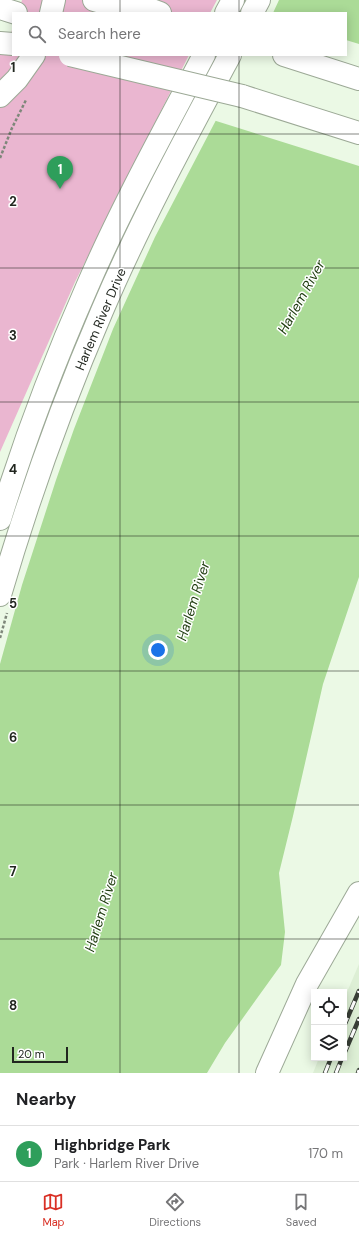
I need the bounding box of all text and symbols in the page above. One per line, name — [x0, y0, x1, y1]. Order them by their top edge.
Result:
search box — [12, 12, 347, 56]
icon: search — [26, 23, 48, 45]
text: Search here — [58, 24, 141, 44]
text: 1 — [11, 59, 15, 76]
pin: 1 — [47, 156, 73, 189]
text: 2 — [9, 193, 17, 210]
water label: Harlem River — [273, 256, 329, 337]
street label: Harlem River Drive — [71, 265, 130, 373]
text: 3 — [9, 327, 17, 344]
text: 4 — [9, 461, 17, 478]
water label: Harlem River — [172, 558, 214, 643]
text: 5 — [9, 595, 17, 612]
your location — [148, 640, 168, 660]
text: 6 — [9, 729, 17, 746]
text: 7 — [10, 863, 17, 880]
water label: Harlem River — [80, 869, 122, 954]
map controls — [311, 989, 347, 1061]
button: locate — [311, 989, 347, 1025]
text: 8 — [9, 997, 17, 1014]
button: layers — [311, 1025, 347, 1061]
scale bar — [12, 1045, 68, 1064]
text: 20 m — [18, 1047, 44, 1061]
text: Nearby — [16, 1088, 76, 1110]
text: Highbridge Park — [54, 1135, 170, 1155]
text: 1 — [27, 1145, 31, 1162]
text: 170 m — [308, 1145, 343, 1162]
text: Park · Harlem River Drive — [54, 1155, 199, 1172]
tab: Map — [42, 1191, 65, 1229]
tab: Directions — [149, 1191, 201, 1229]
tab: Saved — [286, 1191, 317, 1229]

